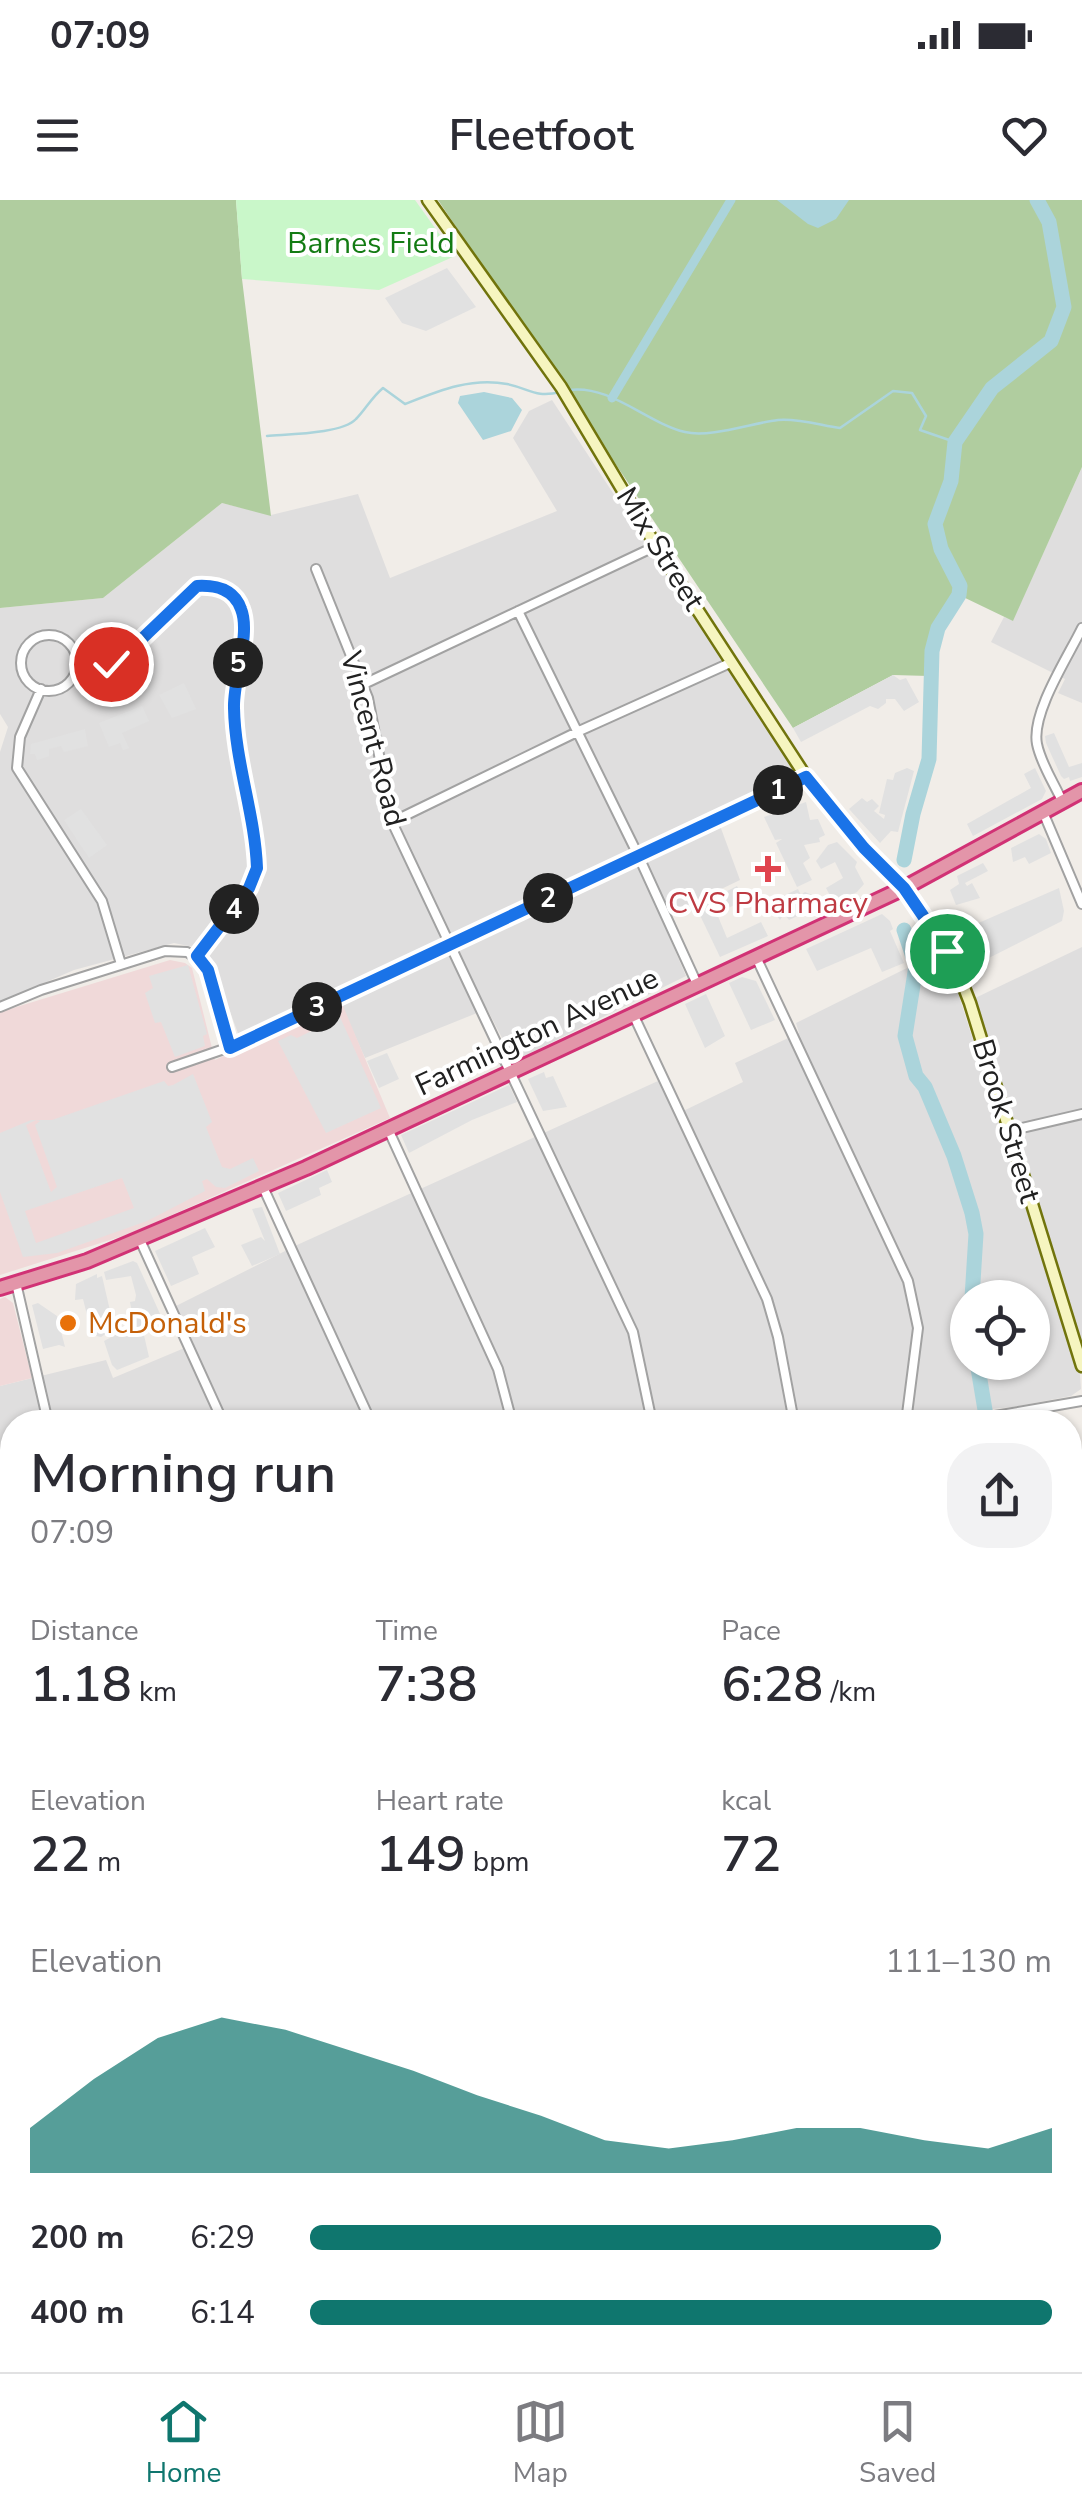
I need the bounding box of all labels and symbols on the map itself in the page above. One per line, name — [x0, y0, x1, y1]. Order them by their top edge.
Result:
park label: Barnes Field — [287, 223, 455, 264]
street label: Mix Street — [606, 480, 714, 619]
pin — [69, 622, 154, 707]
pin: 5 — [213, 638, 263, 688]
street label: Vincent Road — [330, 646, 416, 831]
pin: 1 — [753, 765, 803, 815]
marker: CVS Pharmacy — [757, 858, 779, 880]
pin: 2 — [523, 873, 573, 923]
place label: CVS Pharmacy — [668, 883, 869, 924]
pin: 4 — [209, 884, 259, 934]
pin — [905, 909, 990, 994]
street label: Farmington Avenue — [409, 958, 665, 1106]
pin: 3 — [292, 982, 342, 1032]
street label: Brook Street — [962, 1034, 1050, 1208]
place label: McDonald's — [88, 1303, 247, 1344]
marker: McDonald's — [57, 1312, 79, 1334]

